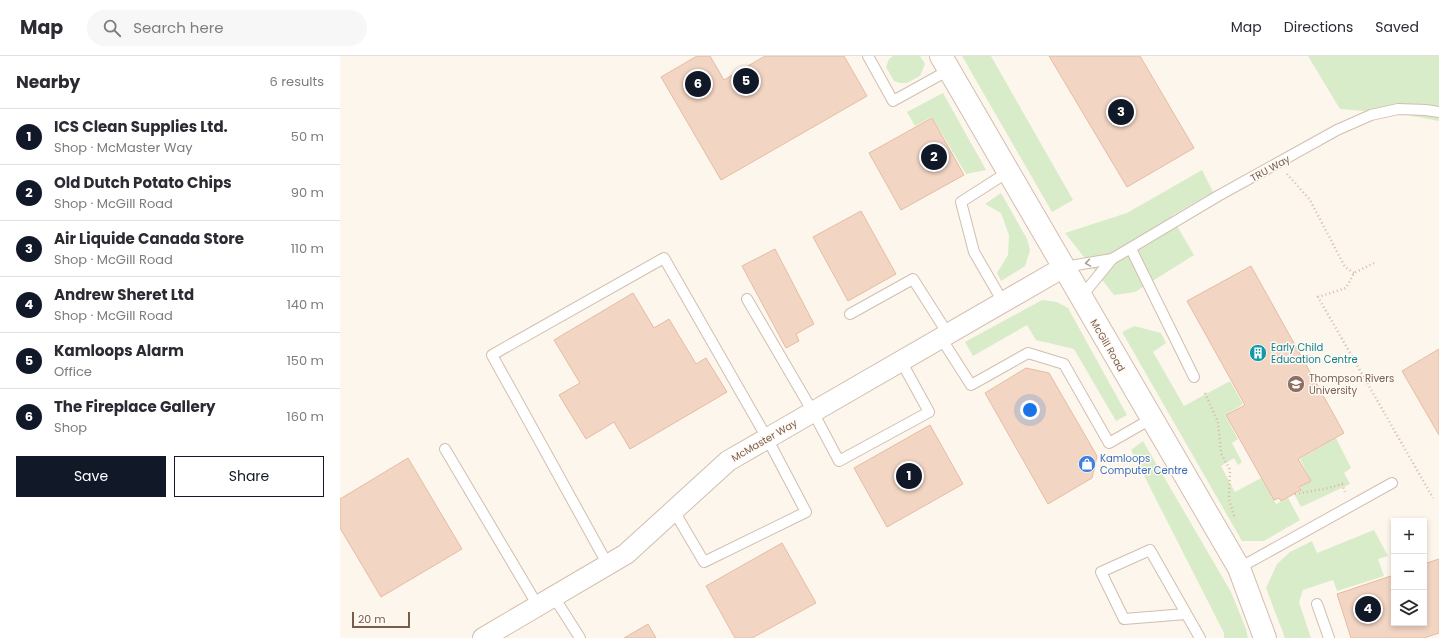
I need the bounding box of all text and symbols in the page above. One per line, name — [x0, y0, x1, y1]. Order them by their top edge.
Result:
search box — [87, 10, 367, 46]
text: Map — [20, 14, 63, 41]
icon: search — [101, 17, 123, 39]
text: Search here — [133, 17, 224, 38]
text: Map — [1231, 17, 1262, 37]
text: Directions — [1284, 17, 1353, 37]
text: Saved — [1375, 17, 1419, 37]
pin: 5 — [733, 66, 759, 96]
pin: 6 — [685, 69, 711, 99]
text: Nearby — [16, 70, 80, 94]
text: 6 results — [270, 72, 324, 91]
pin: 3 — [1108, 97, 1134, 127]
text: ICS Clean Supplies Ltd. — [54, 116, 228, 137]
text: 1 — [27, 127, 31, 146]
text: 50 m — [291, 127, 324, 146]
text: Shop · McMaster Way — [54, 138, 193, 157]
pin: 2 — [921, 142, 947, 172]
street label: TRU Way — [1248, 151, 1293, 185]
text: Old Dutch Potato Chips — [54, 172, 232, 193]
text: 2 — [25, 183, 33, 202]
text: 90 m — [291, 183, 324, 202]
text: Shop · McGill Road — [54, 194, 173, 213]
text: Air Liquide Canada Store — [54, 228, 244, 249]
text: 3 — [25, 239, 33, 258]
text: 110 m — [291, 239, 324, 258]
text: Shop · McGill Road — [54, 250, 173, 269]
one-way arrow — [1085, 259, 1091, 267]
text: Andrew Sheret Ltd — [54, 284, 194, 305]
text: 4 — [25, 295, 33, 314]
text: 140 m — [287, 295, 324, 314]
text: Shop · McGill Road — [54, 306, 173, 325]
street label: McGill Road — [1086, 316, 1129, 374]
text: Kamloops Alarm — [54, 340, 184, 361]
place label: Early Child Education Centre — [1271, 340, 1358, 367]
building icon: Early Child Education Centre — [1248, 343, 1268, 363]
text: 5 — [25, 351, 33, 370]
text: 150 m — [287, 351, 324, 370]
text: Office — [54, 362, 92, 381]
place label: Thompson Rivers University — [1309, 371, 1394, 398]
school or university icon: Thompson Rivers University — [1286, 374, 1306, 394]
text: The Fireplace Gallery — [54, 396, 216, 417]
your location — [1020, 400, 1040, 420]
text: 6 — [25, 407, 33, 426]
text: 160 m — [287, 407, 324, 426]
street label: McMaster Way — [729, 415, 800, 465]
text: Shop — [54, 418, 87, 437]
place label: Kamloops Computer Centre — [1100, 451, 1188, 478]
shop icon: Kamloops Computer Centre — [1077, 454, 1097, 474]
button: Save — [16, 456, 166, 497]
button: Share — [174, 456, 324, 497]
pin: 1 — [896, 461, 922, 491]
map controls — [1391, 518, 1427, 626]
button: + — [1391, 518, 1427, 554]
button: − — [1391, 554, 1427, 590]
button: layers — [1391, 590, 1427, 626]
pin: 4 — [1355, 594, 1381, 624]
scale bar — [352, 610, 410, 629]
text: 20 m — [358, 611, 386, 627]

